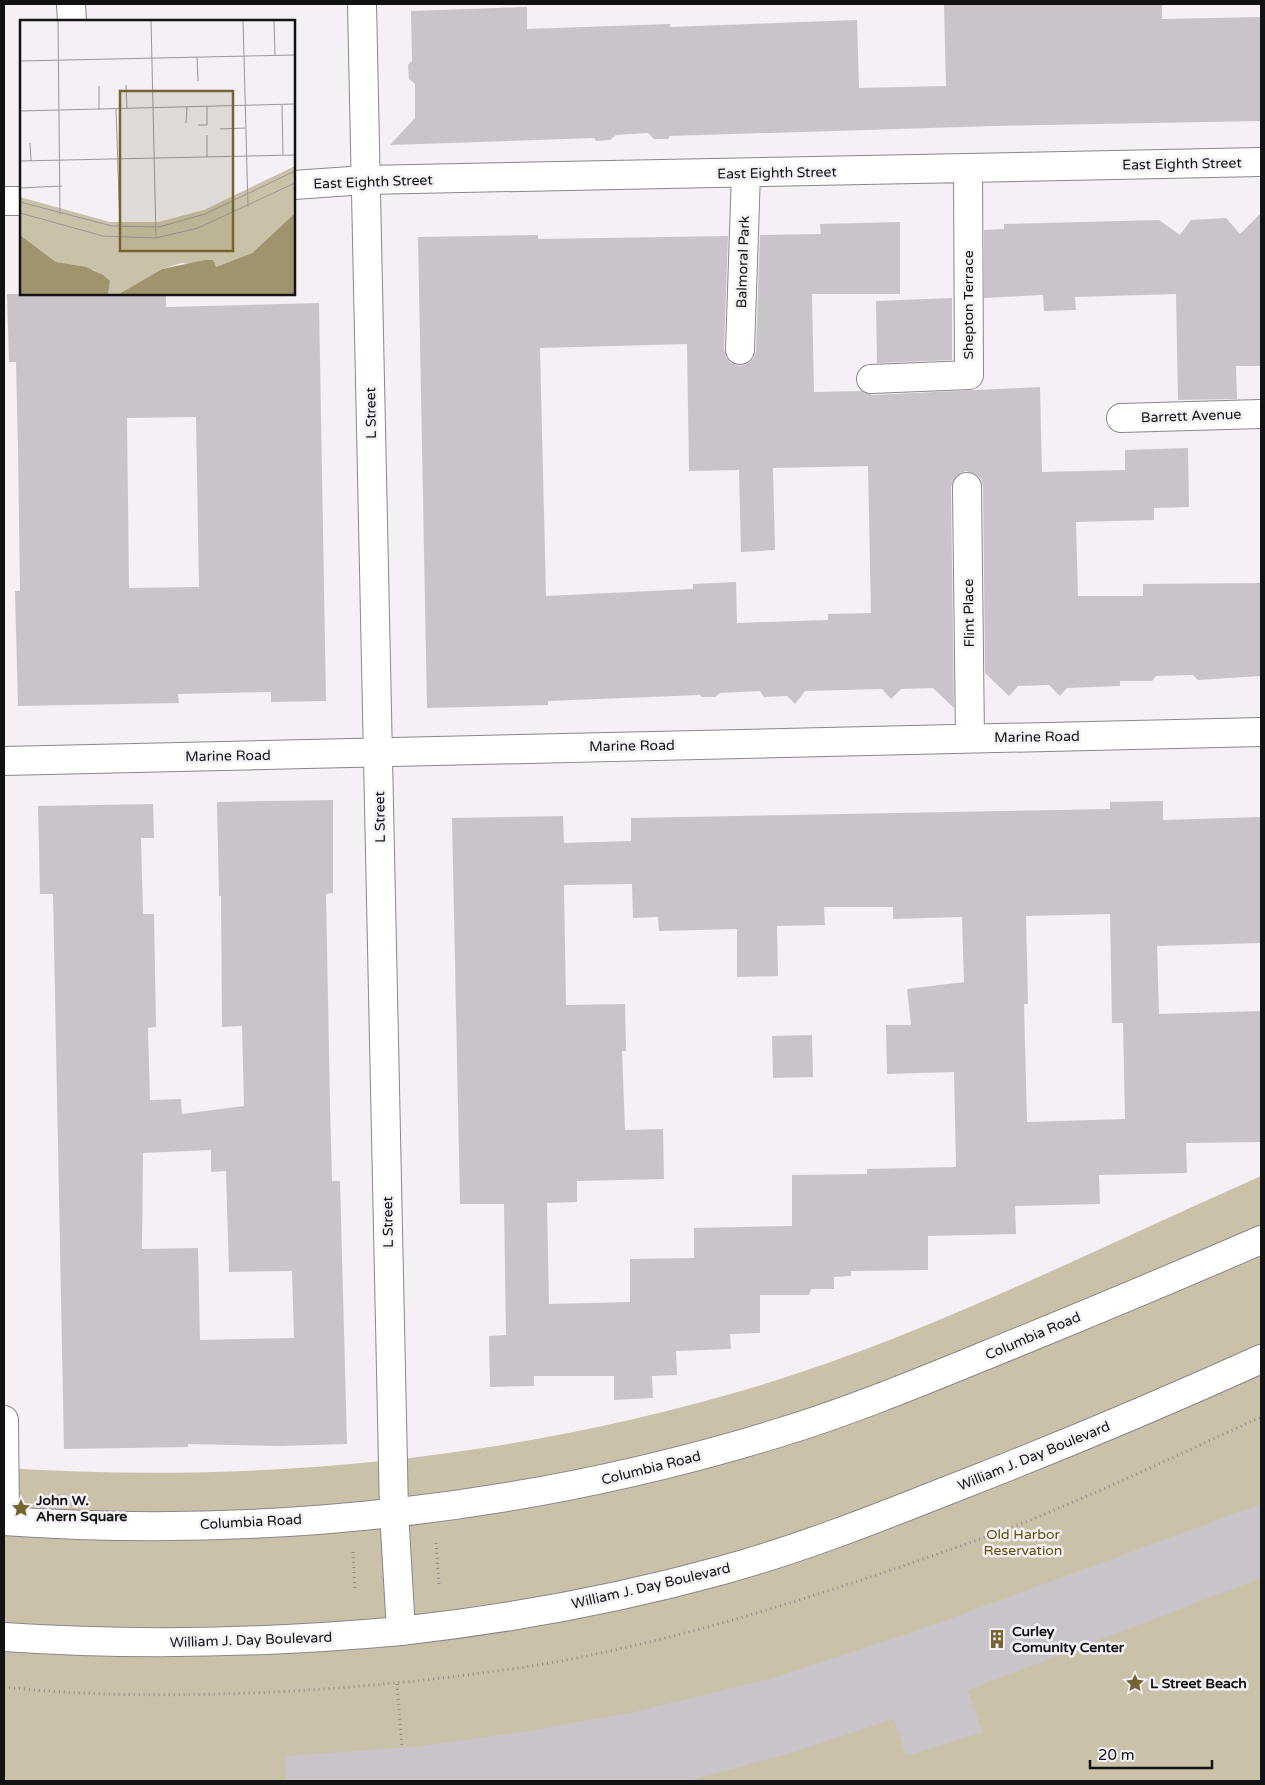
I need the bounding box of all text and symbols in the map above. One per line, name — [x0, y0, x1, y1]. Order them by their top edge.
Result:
inset map — [20, 20, 295, 295]
street label: East Eighth Street — [1122, 154, 1243, 174]
street label: East Eighth Street — [717, 163, 838, 183]
street label: East Eighth Street — [313, 171, 434, 193]
street label: Balmoral Park — [733, 215, 753, 309]
street label: Shepton Terrace — [960, 250, 977, 360]
street label: L Street — [362, 386, 380, 439]
street label: Barrett Avenue — [1141, 406, 1242, 426]
street label: Flint Place — [960, 578, 978, 648]
street label: Marine Road — [994, 728, 1080, 746]
street label: Marine Road — [589, 737, 675, 755]
street label: Marine Road — [185, 747, 271, 765]
street label: L Street — [371, 790, 389, 843]
street label: L Street — [379, 1195, 397, 1248]
street label: Columbia Road — [983, 1308, 1083, 1364]
street label: William J. Day Boulevard — [955, 1418, 1113, 1494]
street label: Columbia Road — [600, 1447, 702, 1489]
place label: John W. Ahern Square — [35, 1492, 127, 1525]
place icon: John W. Ahern Square — [10, 1497, 32, 1519]
street label: Columbia Road — [200, 1511, 302, 1533]
park label: Old Harbor Reservation — [984, 1526, 1062, 1559]
street label: William J. Day Boulevard — [570, 1559, 732, 1613]
place label: Curley Comunity Center — [1012, 1623, 1125, 1656]
building icon: Curley Comunity Center — [986, 1628, 1008, 1650]
street label: William J. Day Boulevard — [169, 1629, 333, 1651]
place icon: L Street Beach — [1124, 1672, 1146, 1694]
place label: L Street Beach — [1150, 1675, 1247, 1692]
scale bar — [1090, 1738, 1212, 1770]
text: 20 m — [1098, 1746, 1135, 1764]

